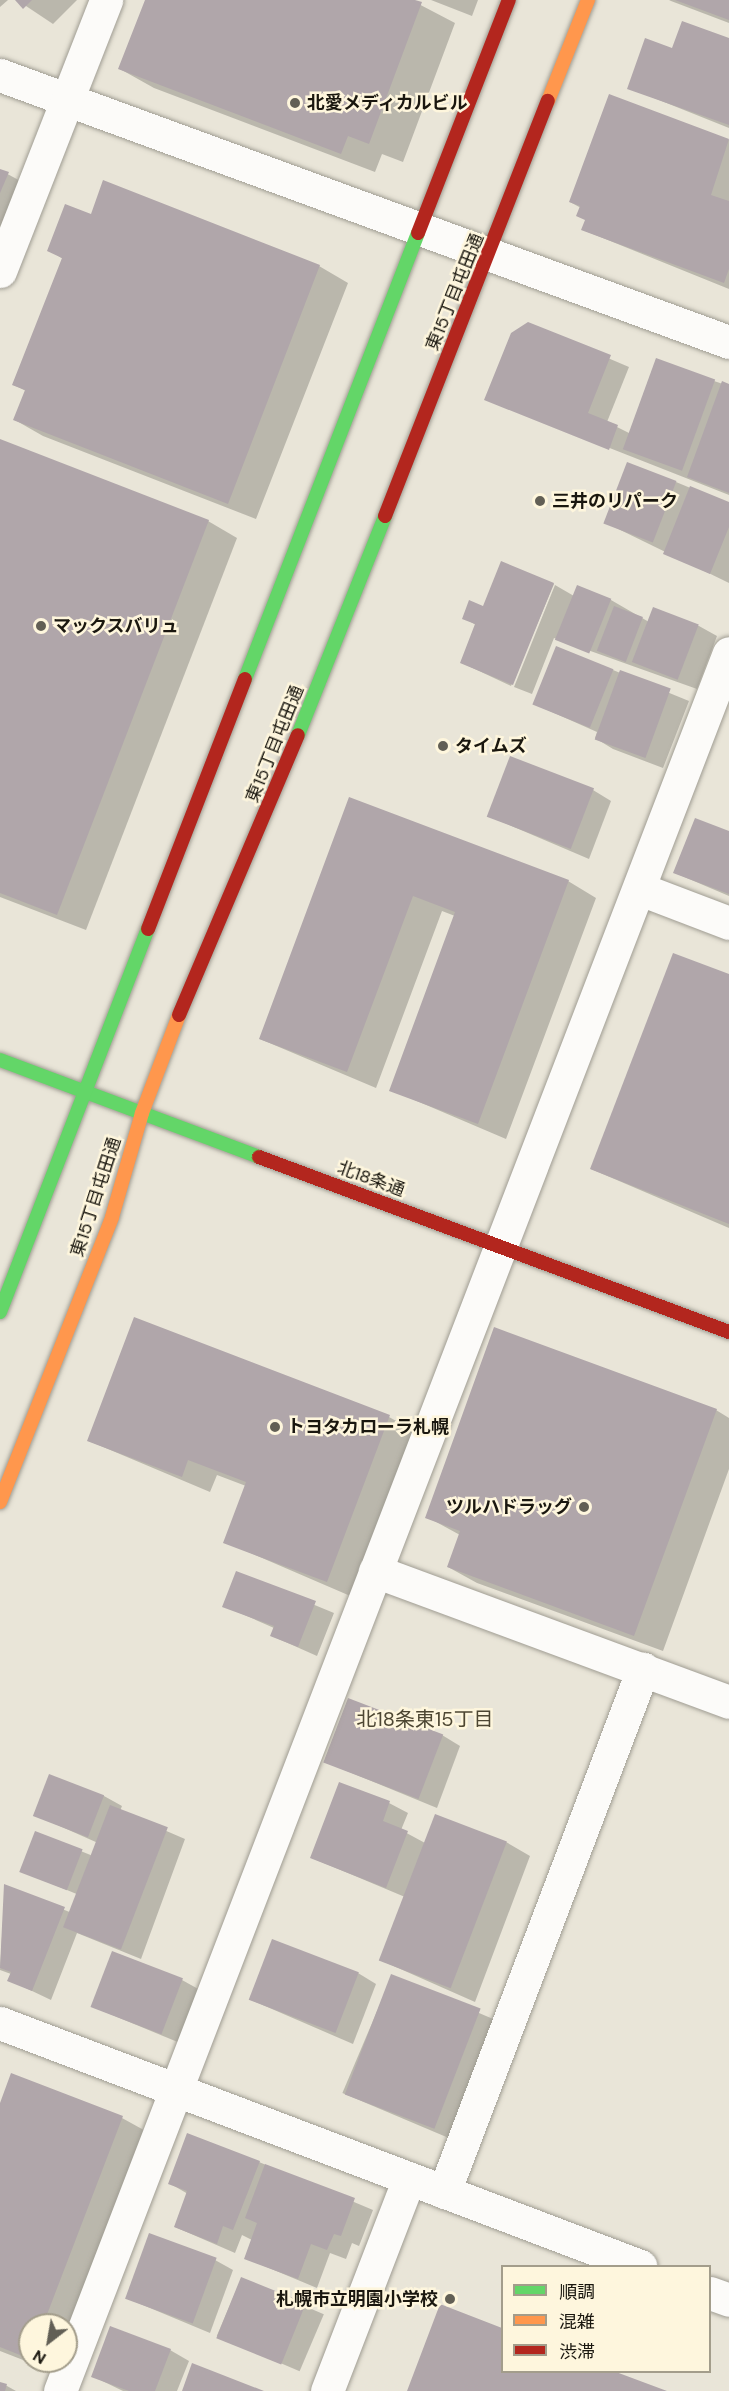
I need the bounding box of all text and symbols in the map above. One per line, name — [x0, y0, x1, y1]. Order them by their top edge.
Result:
place label: 北愛メディカルビル — [307, 92, 469, 114]
marker: 北愛メディカルビル — [288, 96, 302, 110]
street label: 東15丁目屯田通 — [422, 230, 488, 354]
place label: 三井のリパーク — [552, 490, 678, 512]
marker: 三井のリパーク — [533, 494, 547, 508]
place label: マックスバリュ — [53, 615, 179, 637]
marker: マックスバリュ — [34, 619, 48, 633]
street label: 東15丁目屯田通 — [242, 682, 308, 806]
place label: タイムズ — [455, 735, 527, 757]
marker: タイムズ — [436, 739, 450, 753]
street label: 東15丁目屯田通 — [66, 1134, 126, 1260]
street label: 北18条通 — [334, 1157, 408, 1201]
place label: トヨタカローラ札幌 — [287, 1416, 449, 1438]
marker: トヨタカローラ札幌 — [268, 1420, 282, 1434]
place label: ツルハドラッグ — [446, 1496, 572, 1518]
marker: ツルハドラッグ — [577, 1500, 591, 1514]
district label: 北18条東15丁目 — [357, 1707, 493, 1731]
legend — [501, 2265, 711, 2373]
text: 順調 — [559, 2280, 595, 2304]
place label: 札幌市立明園小学校 — [276, 2288, 438, 2310]
marker: 札幌市立明園小学校 — [443, 2292, 457, 2306]
text: 混雑 — [559, 2310, 595, 2334]
north arrow — [18, 2313, 78, 2373]
text: 渋滞 — [559, 2340, 595, 2364]
text: N — [29, 2345, 50, 2369]

